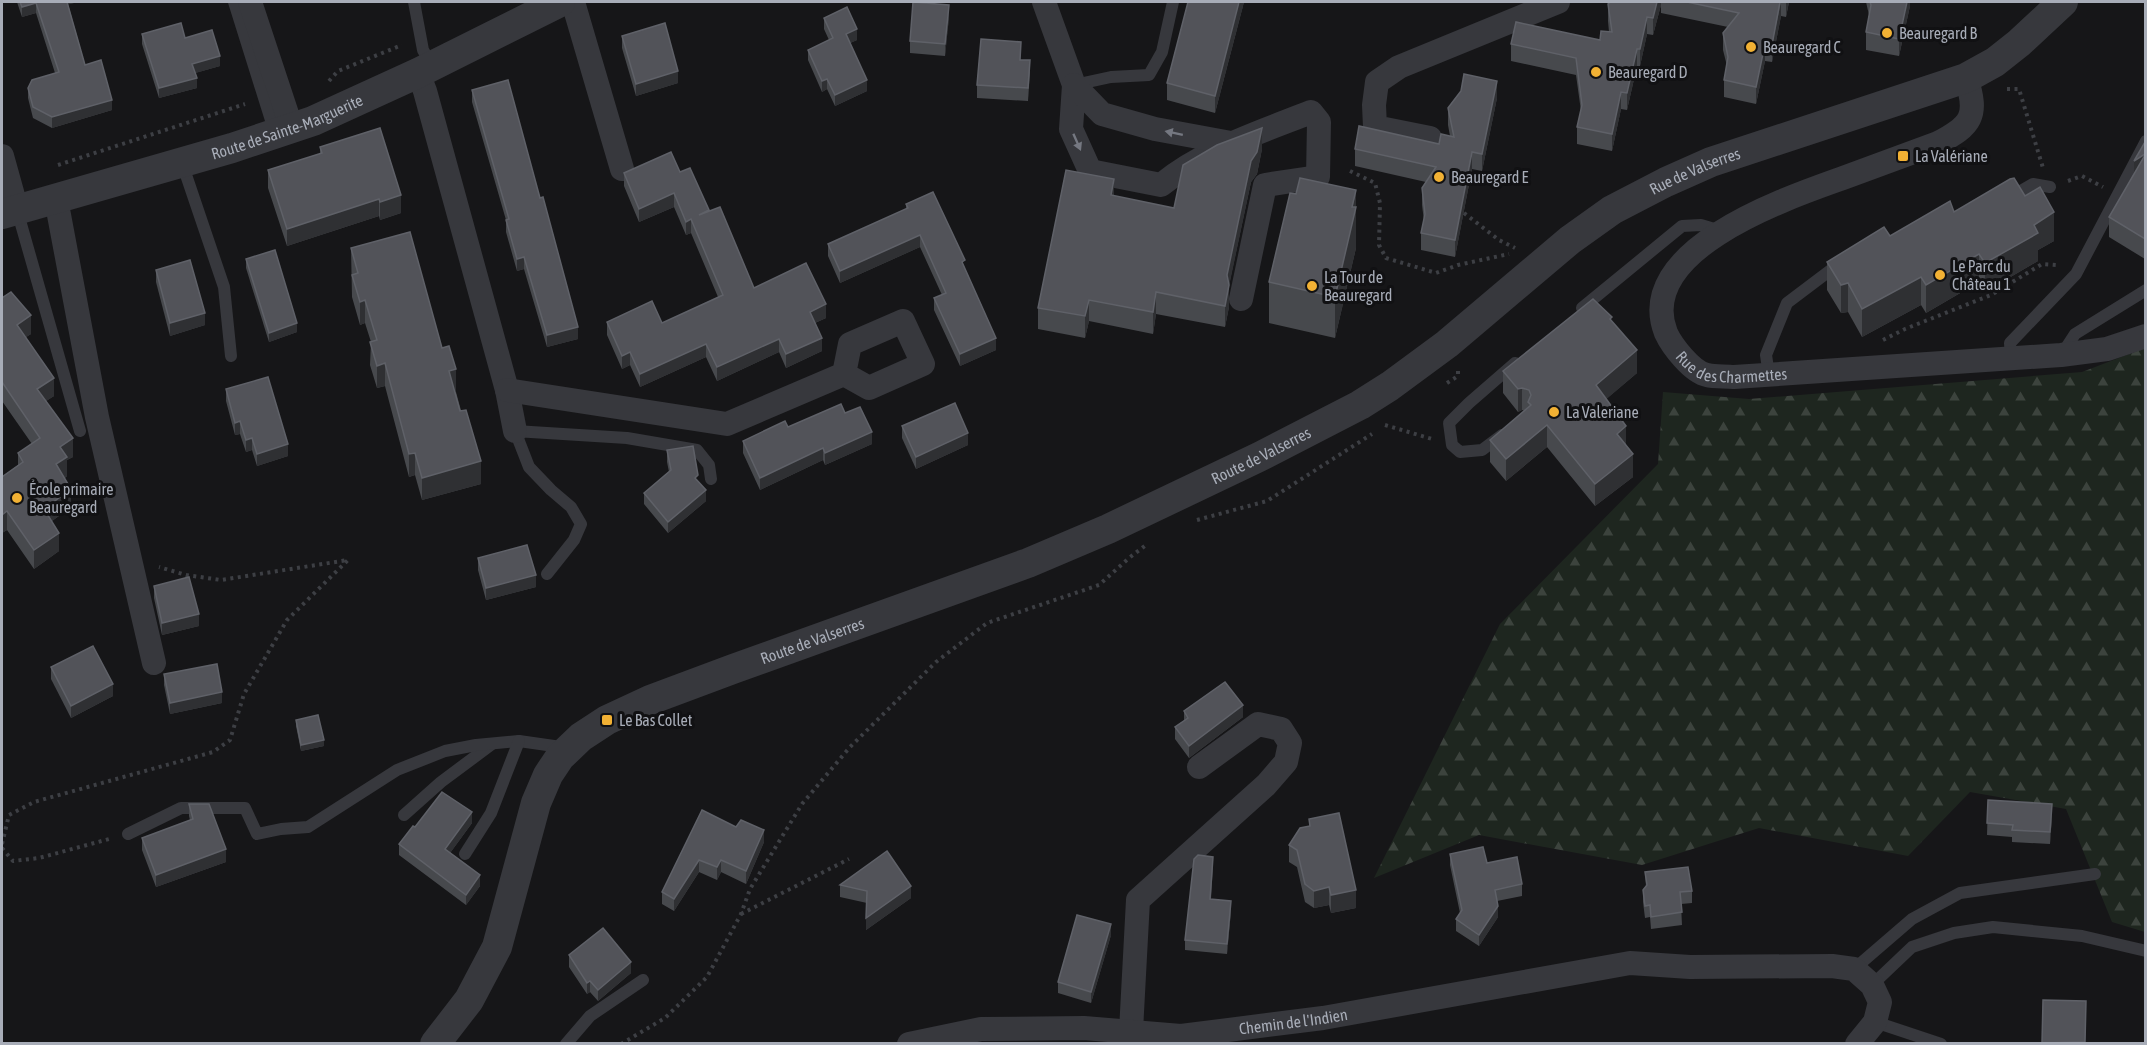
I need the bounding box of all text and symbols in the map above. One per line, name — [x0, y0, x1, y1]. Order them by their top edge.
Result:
place label: Beauregard B — [1899, 24, 1977, 43]
marker: Beauregard B — [1880, 26, 1894, 40]
place label: Beauregard C — [1763, 38, 1841, 57]
marker: Beauregard C — [1744, 40, 1758, 54]
place label: Beauregard D — [1608, 63, 1687, 82]
marker: Beauregard D — [1589, 65, 1603, 79]
street label: Route de Sainte-Marguerite — [209, 91, 365, 163]
one-way arrow — [1164, 128, 1183, 137]
one-way arrow — [1072, 133, 1081, 150]
street label: Rue de Valserres — [1646, 144, 1743, 198]
place label: La Valériane — [1915, 147, 1988, 165]
marker: La Valériane — [1896, 149, 1910, 163]
place label: Beauregard E — [1451, 168, 1528, 187]
marker: Beauregard E — [1432, 170, 1446, 184]
place label: Le Parc du Château 1 — [1952, 257, 2011, 293]
place label: La Tour de Beauregard — [1324, 268, 1392, 305]
marker: Le Parc du Château 1 — [1933, 268, 1947, 282]
marker: La Tour de Beauregard — [1305, 279, 1319, 293]
street label: Rue des Charmettes — [1673, 347, 1788, 386]
place label: La Valeriane — [1566, 403, 1639, 421]
marker: La Valeriane — [1547, 405, 1561, 419]
street label: Route de Valserres — [1208, 423, 1314, 487]
place label: École primaire Beauregard — [29, 480, 113, 517]
marker: École primaire Beauregard — [10, 491, 24, 505]
street label: Route de Valserres — [758, 614, 867, 667]
place label: Le Bas Collet — [619, 711, 693, 729]
marker: Le Bas Collet — [600, 713, 614, 727]
street label: Chemin de l'Indien — [1238, 1005, 1349, 1038]

